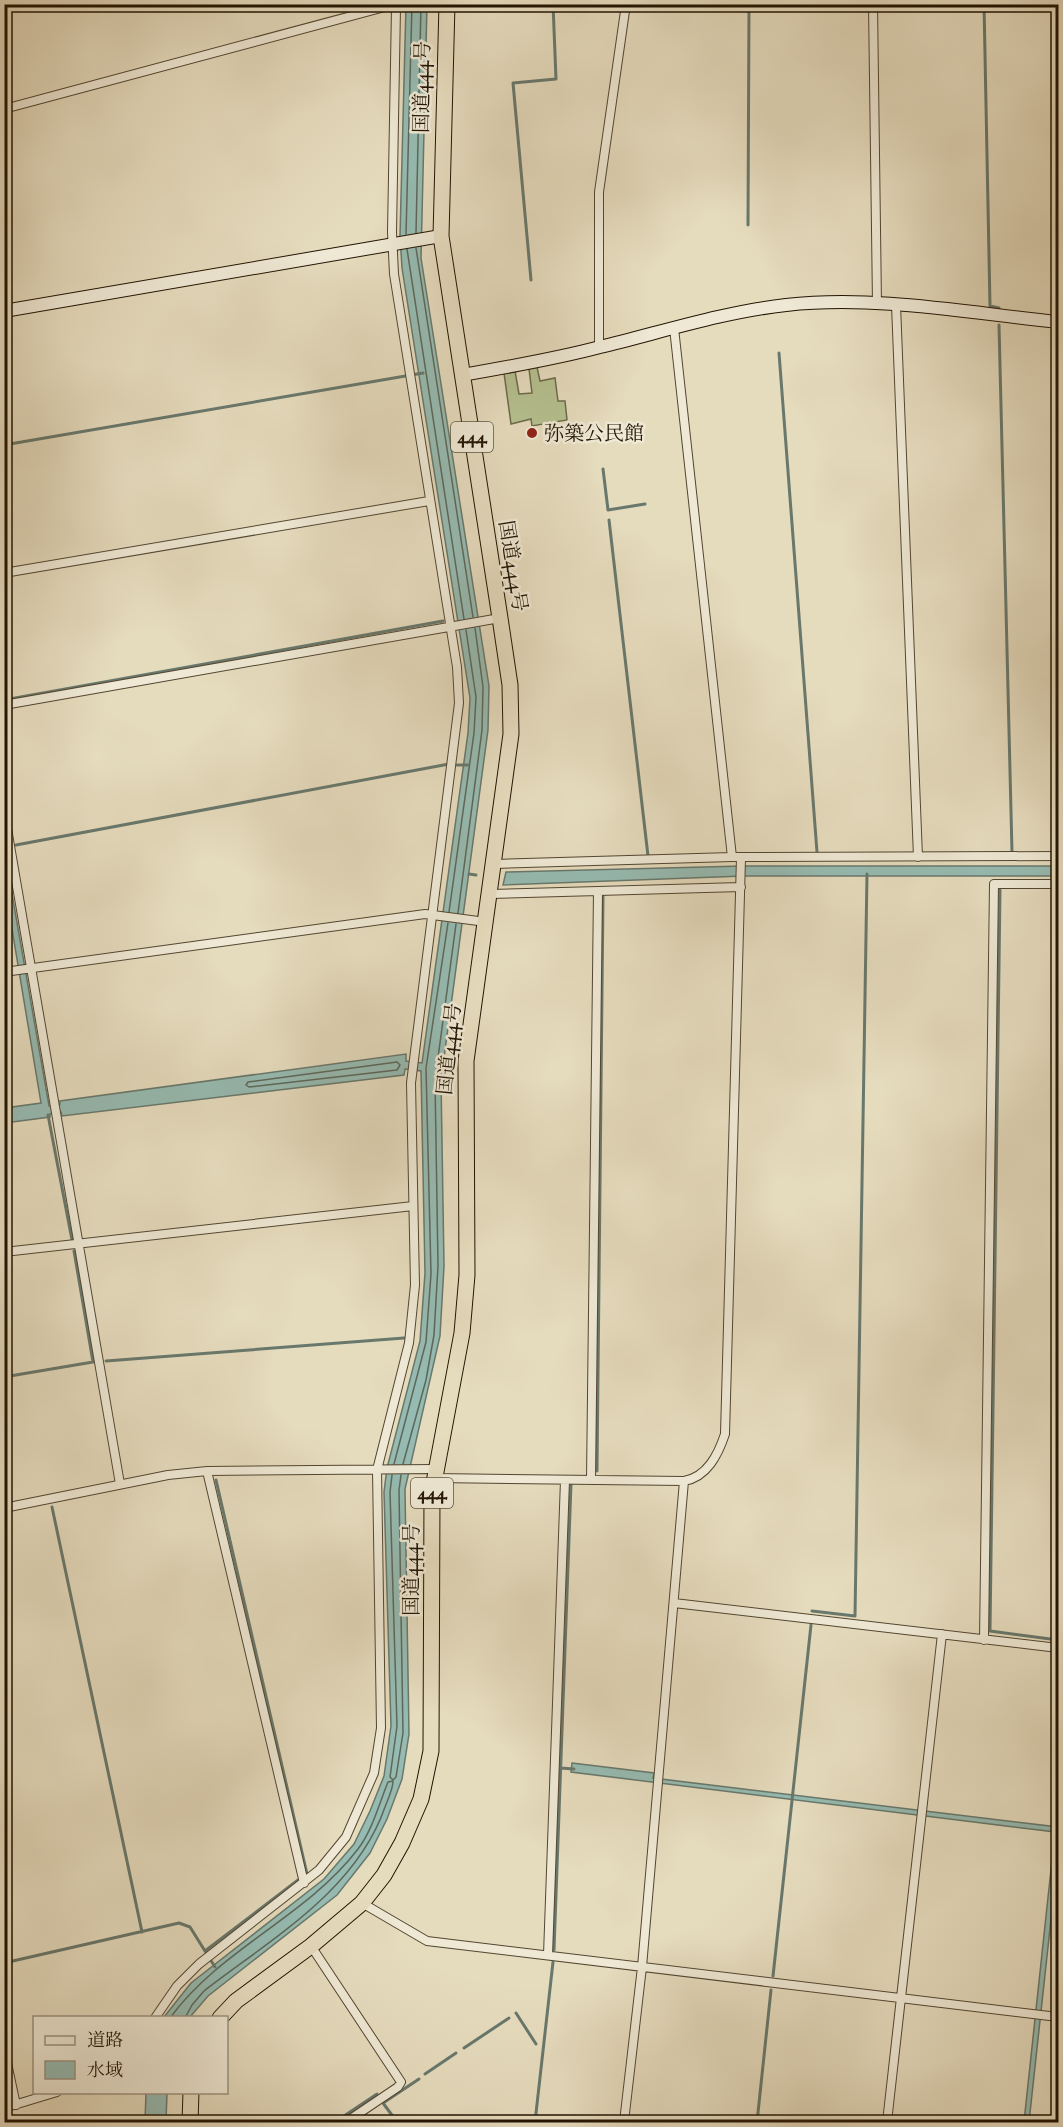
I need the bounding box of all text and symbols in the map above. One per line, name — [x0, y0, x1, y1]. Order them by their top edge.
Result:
street label: 国道444号 — [409, 41, 435, 133]
place label: 弥築公民館 — [544, 421, 644, 446]
road number: 444 — [451, 422, 493, 452]
marker: 弥築公民館 — [525, 426, 539, 440]
street label: 国道444号 — [493, 518, 533, 614]
street label: 国道444号 — [432, 1002, 466, 1096]
road number: 444 — [411, 1478, 453, 1508]
street label: 国道444号 — [399, 1524, 424, 1616]
legend — [33, 2016, 228, 2094]
text: 道路 — [87, 2029, 123, 2052]
text: 水域 — [87, 2059, 123, 2082]

